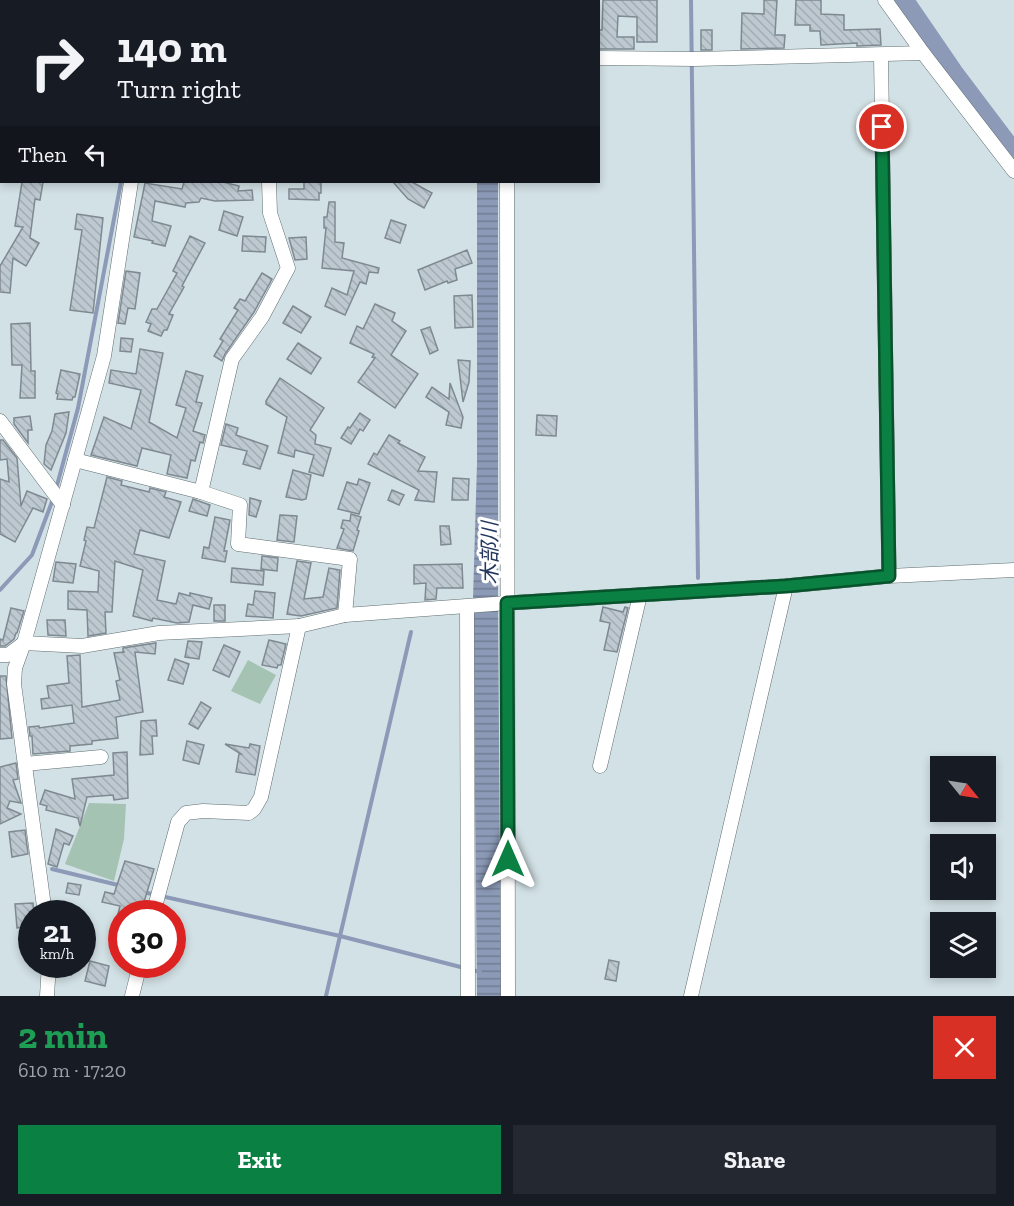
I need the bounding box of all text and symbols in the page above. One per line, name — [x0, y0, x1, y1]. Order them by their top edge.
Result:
text: 140 m — [117, 22, 227, 73]
icon: right — [18, 24, 96, 102]
text: Turn right — [117, 73, 241, 105]
pin — [856, 101, 907, 152]
icon: arrive — [865, 110, 898, 143]
icon: left — [79, 138, 112, 171]
text: Then — [18, 141, 67, 168]
water label: 木部川 — [477, 520, 502, 585]
north arrow — [930, 756, 996, 822]
map controls — [930, 756, 996, 978]
position arrow — [476, 827, 540, 891]
button: sound — [930, 834, 996, 900]
speed limit sign: 30 — [108, 900, 186, 978]
button: layers — [930, 912, 996, 978]
text: 21 — [43, 914, 71, 950]
text: km/h — [40, 945, 74, 963]
text: 2 min — [18, 1014, 108, 1057]
button: close — [933, 1016, 996, 1079]
text: 610 m · 17:20 — [18, 1058, 126, 1082]
button: Exit — [18, 1125, 501, 1194]
button: Share — [513, 1125, 996, 1194]

